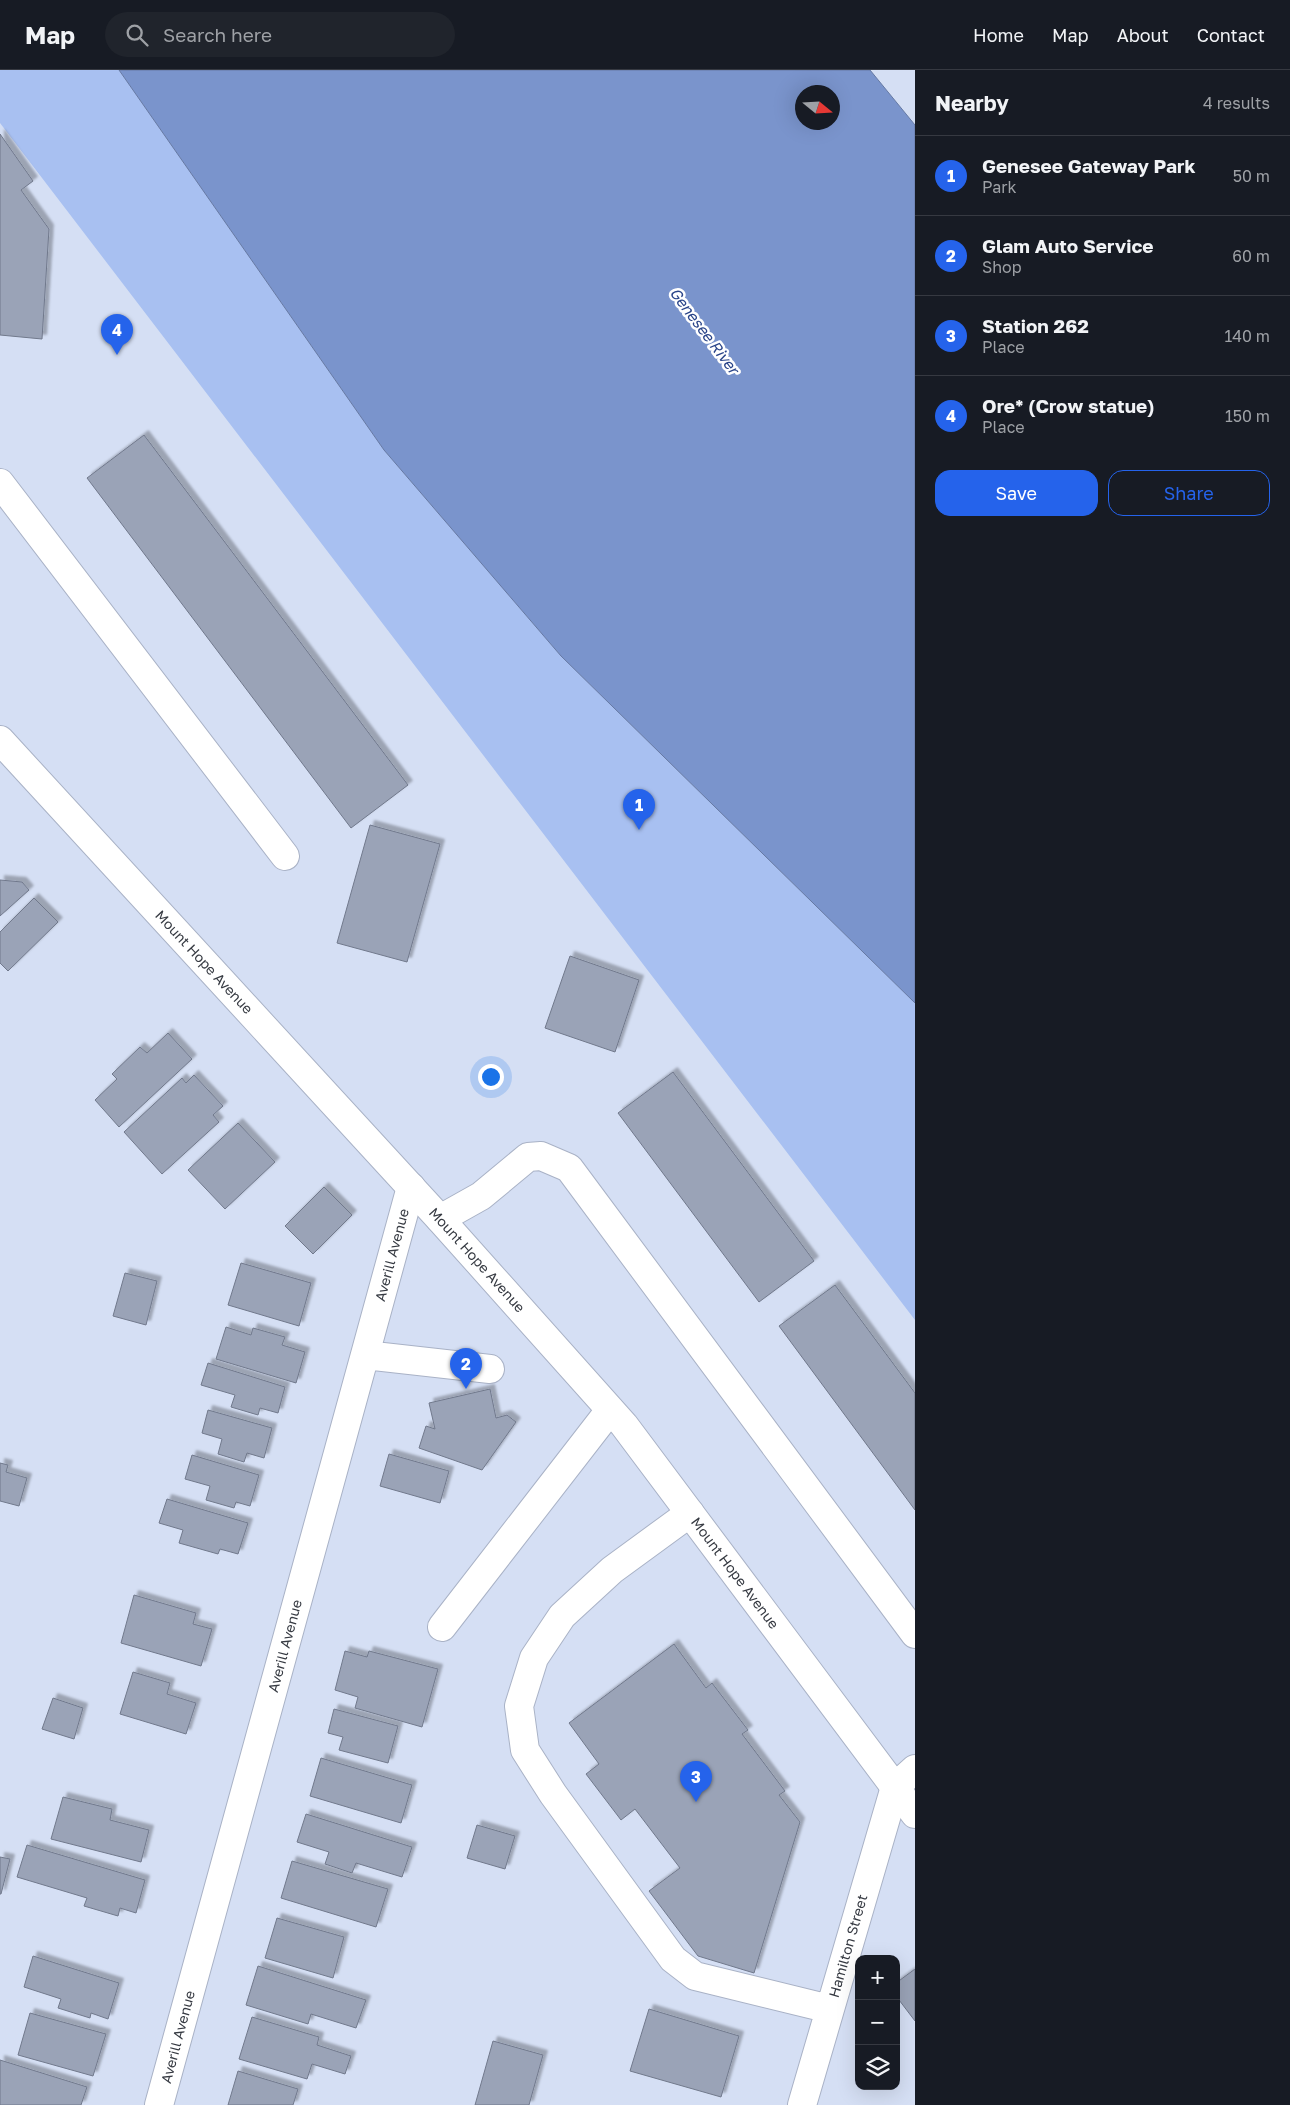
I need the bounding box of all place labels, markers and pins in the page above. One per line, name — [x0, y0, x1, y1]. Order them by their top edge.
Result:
pin: 4 — [101, 314, 133, 355]
pin: 1 — [623, 789, 655, 830]
pin: 2 — [450, 1348, 482, 1389]
pin: 3 — [680, 1761, 712, 1802]

